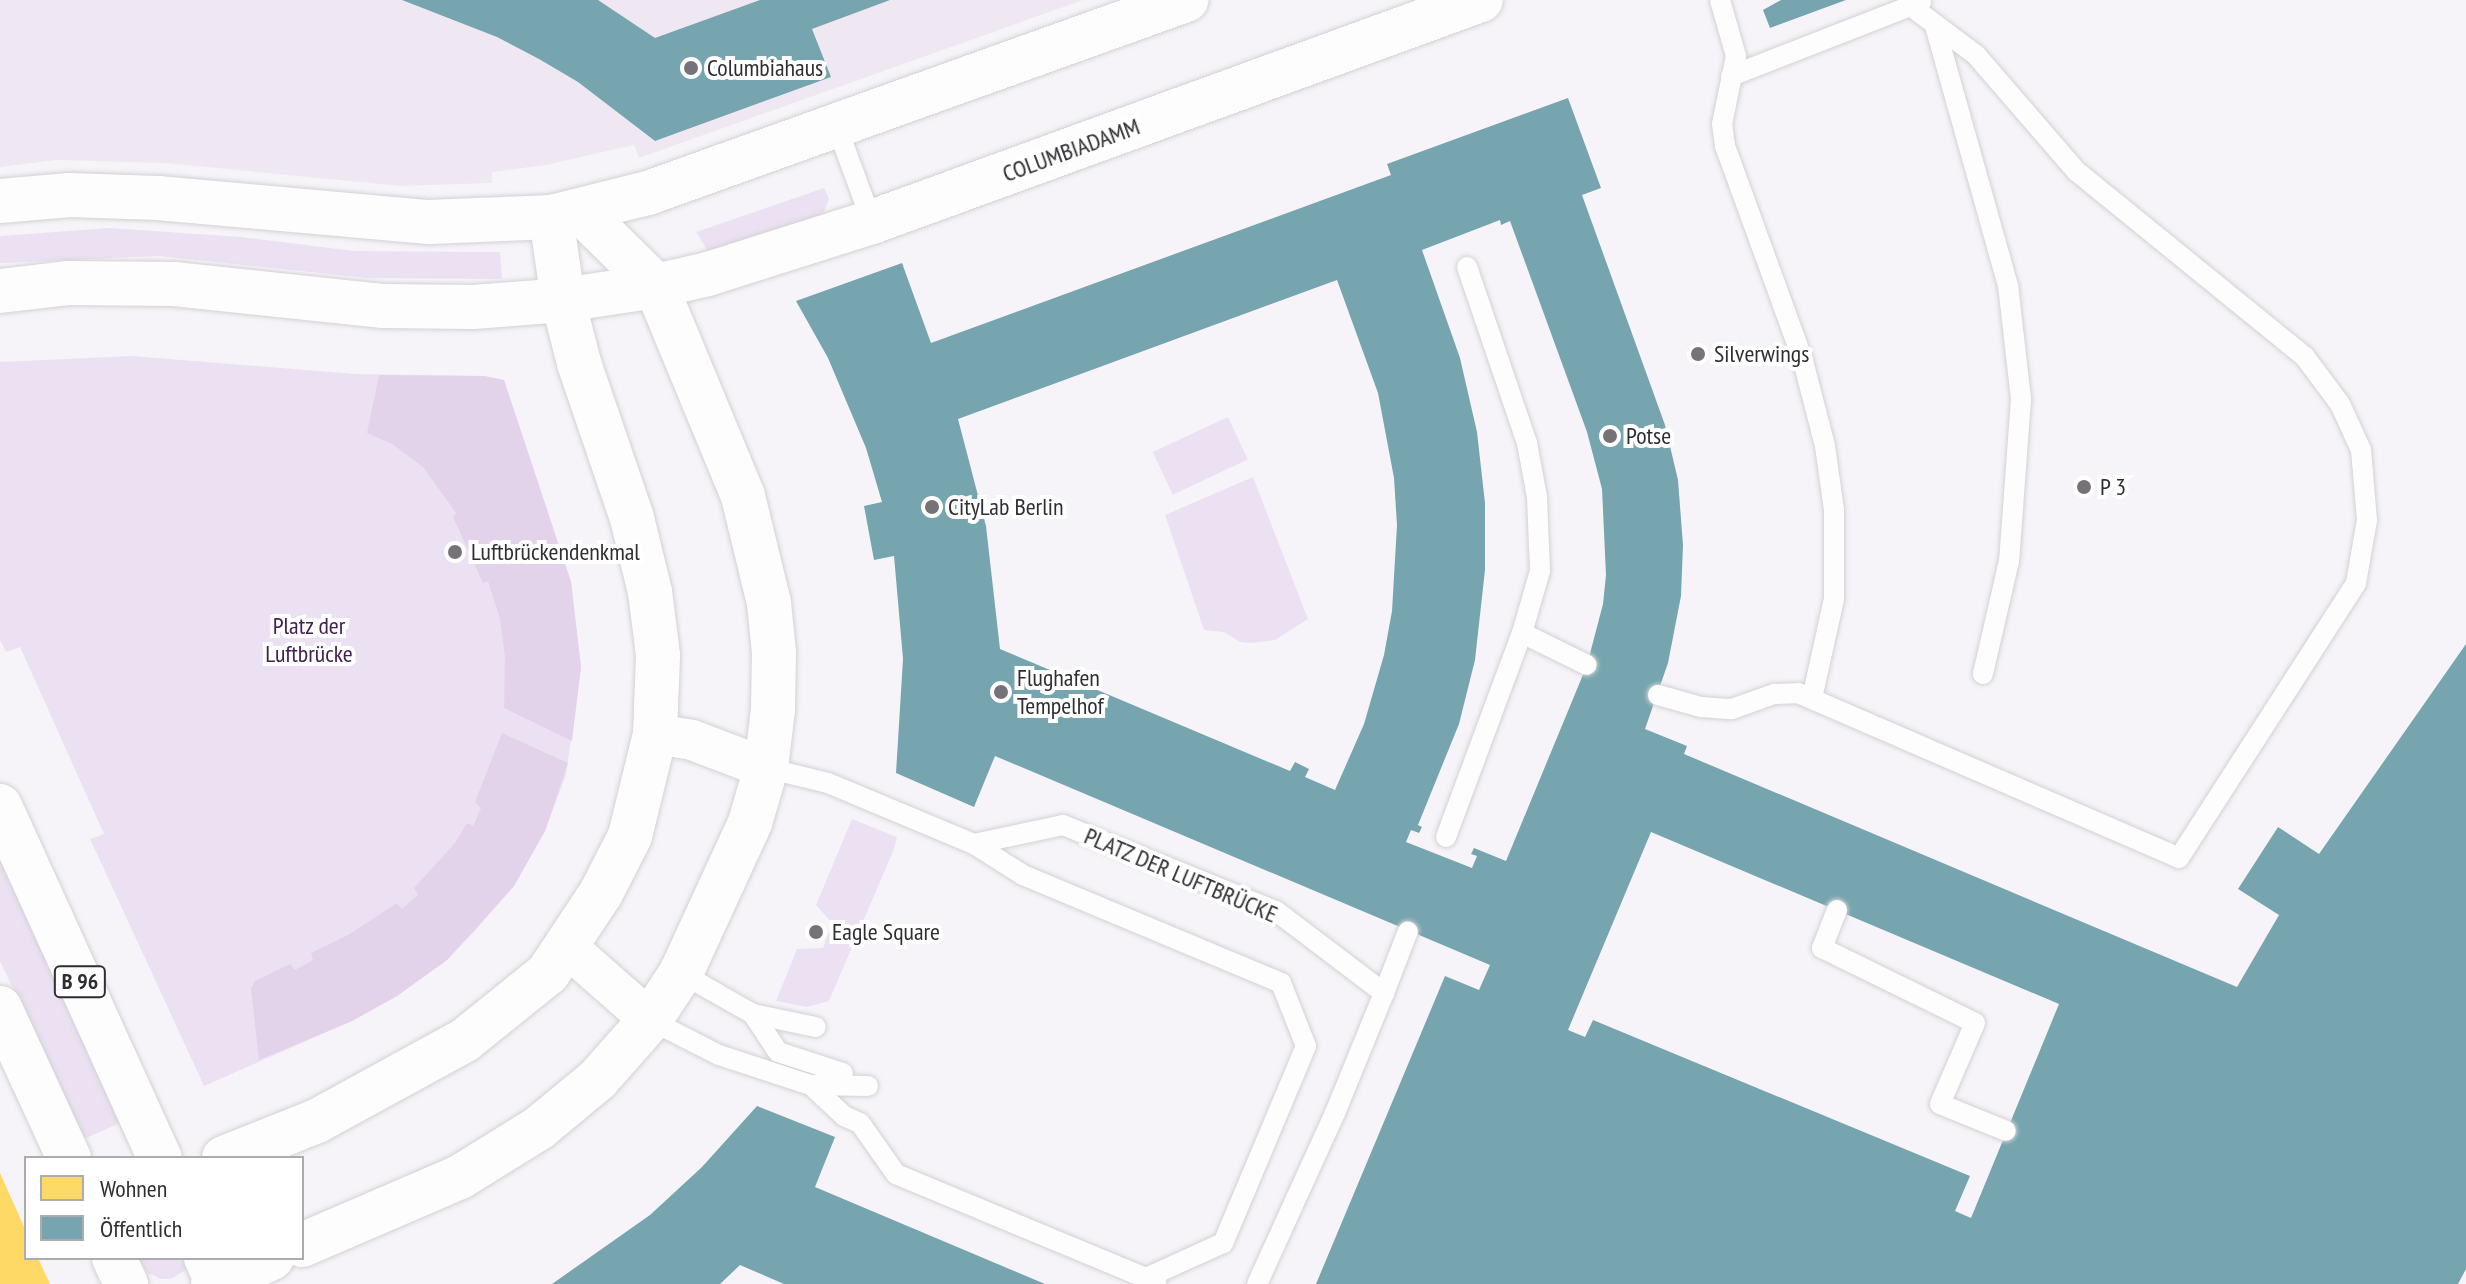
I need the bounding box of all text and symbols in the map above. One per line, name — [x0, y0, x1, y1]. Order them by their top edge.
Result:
place label: Columbiahaus — [707, 54, 823, 82]
marker: Columbiahaus — [682, 59, 700, 77]
street label: COLUMBIADAMM — [999, 112, 1143, 188]
place label: Silverwings — [1714, 340, 1809, 368]
marker: Silverwings — [1689, 345, 1707, 363]
place label: Potse — [1626, 422, 1671, 450]
marker: Potse — [1601, 427, 1619, 445]
place label: P 3 — [2100, 473, 2127, 501]
marker: P 3 — [2075, 478, 2093, 496]
place label: CityLab Berlin — [948, 493, 1064, 521]
marker: CityLab Berlin — [923, 498, 941, 516]
place label: Luftbrückendenkmal — [471, 538, 640, 566]
marker: Luftbrückendenkmal — [446, 543, 464, 561]
park label: Platz der Luftbrücke — [265, 612, 353, 668]
place label: Flughafen Tempelhof — [1017, 664, 1104, 720]
marker: Flughafen Tempelhof — [992, 683, 1010, 701]
street label: PLATZ DER LUFTBRÜCKE — [1080, 821, 1282, 929]
place label: Eagle Square — [832, 918, 940, 946]
marker: Eagle Square — [807, 923, 825, 941]
road number: B 96 — [52, 964, 108, 1000]
legend — [24, 1156, 304, 1260]
text: Wohnen — [100, 1173, 167, 1204]
text: Öffentlich — [100, 1213, 182, 1244]

